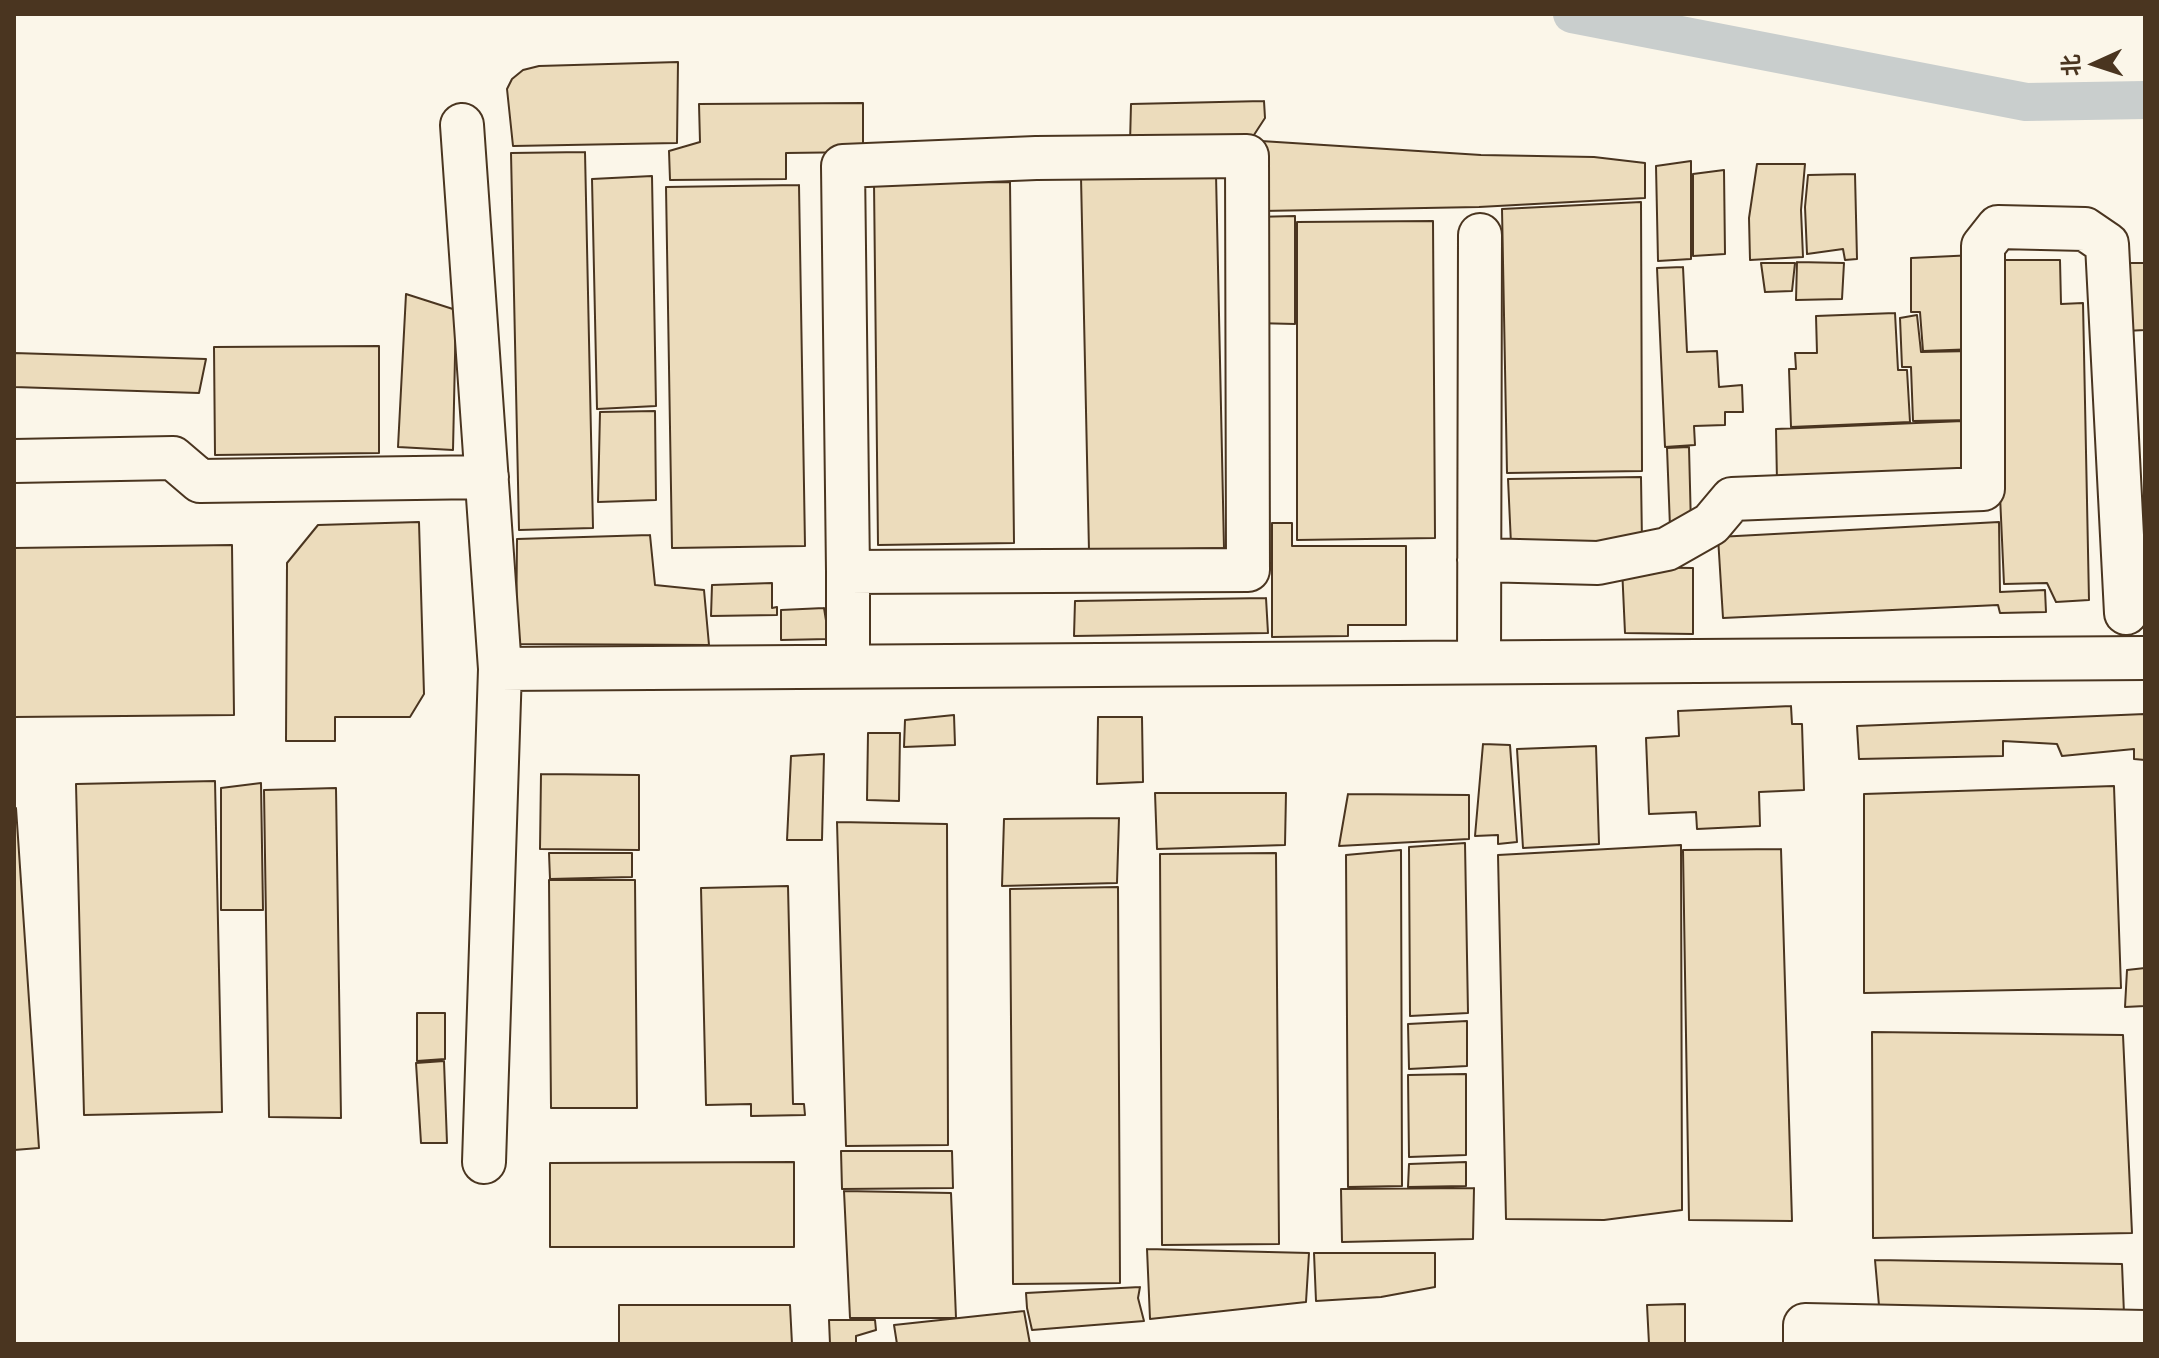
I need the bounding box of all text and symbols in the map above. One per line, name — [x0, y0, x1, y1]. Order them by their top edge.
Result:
north arrow — [2055, 24, 2135, 104]
text: 北 — [2053, 53, 2089, 77]

